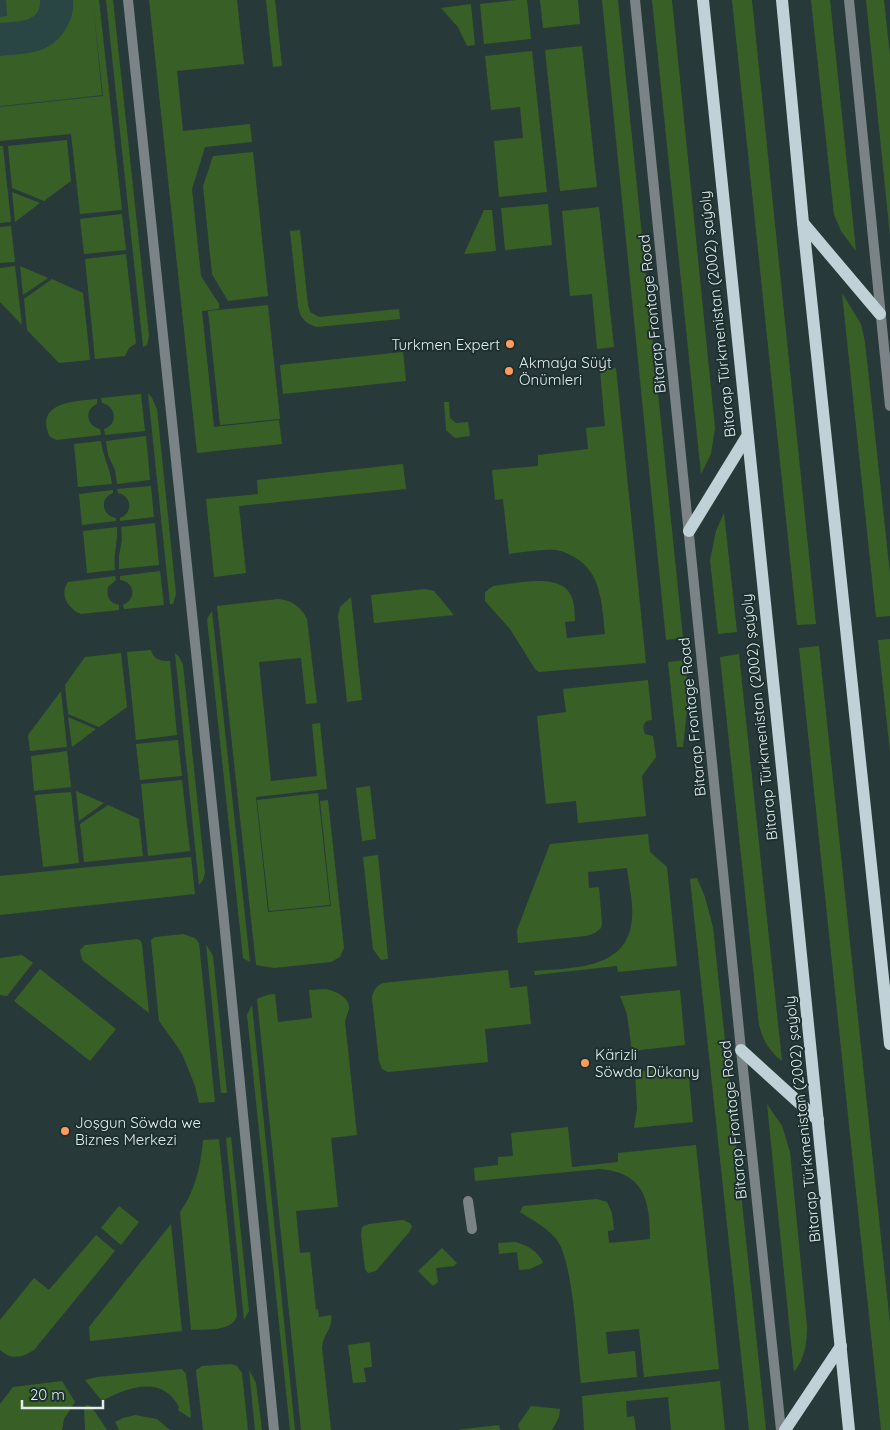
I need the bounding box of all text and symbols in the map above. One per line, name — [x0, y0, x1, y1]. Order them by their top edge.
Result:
street label: Bitarap Türkmenistan (2002) şaýoly — [695, 190, 739, 438]
street label: Bitarap Frontage Road — [634, 234, 670, 394]
place label: Turkmen Expert — [391, 335, 500, 354]
marker: Turkmen Expert — [504, 338, 516, 350]
place label: Akmaýa Süýt Önümleri — [519, 353, 612, 389]
marker: Akmaýa Süýt Önümleri — [503, 365, 515, 377]
street label: Bitarap Türkmenistan (2002) şaýoly — [737, 593, 781, 841]
street label: Bitarap Frontage Road — [674, 637, 710, 797]
street label: Bitarap Türkmenistan (2002) şaýoly — [780, 995, 824, 1243]
street label: Bitarap Frontage Road — [715, 1040, 751, 1200]
place label: Kärizli Söwda Dükany — [595, 1045, 700, 1081]
marker: Kärizli Söwda Dükany — [579, 1057, 591, 1069]
place label: Joşgun Söwda we Biznes Merkezi — [75, 1113, 201, 1149]
marker: Joşgun Söwda we Biznes Merkezi — [59, 1125, 71, 1137]
scale bar — [22, 1378, 104, 1410]
text: 20 m — [30, 1385, 65, 1404]

